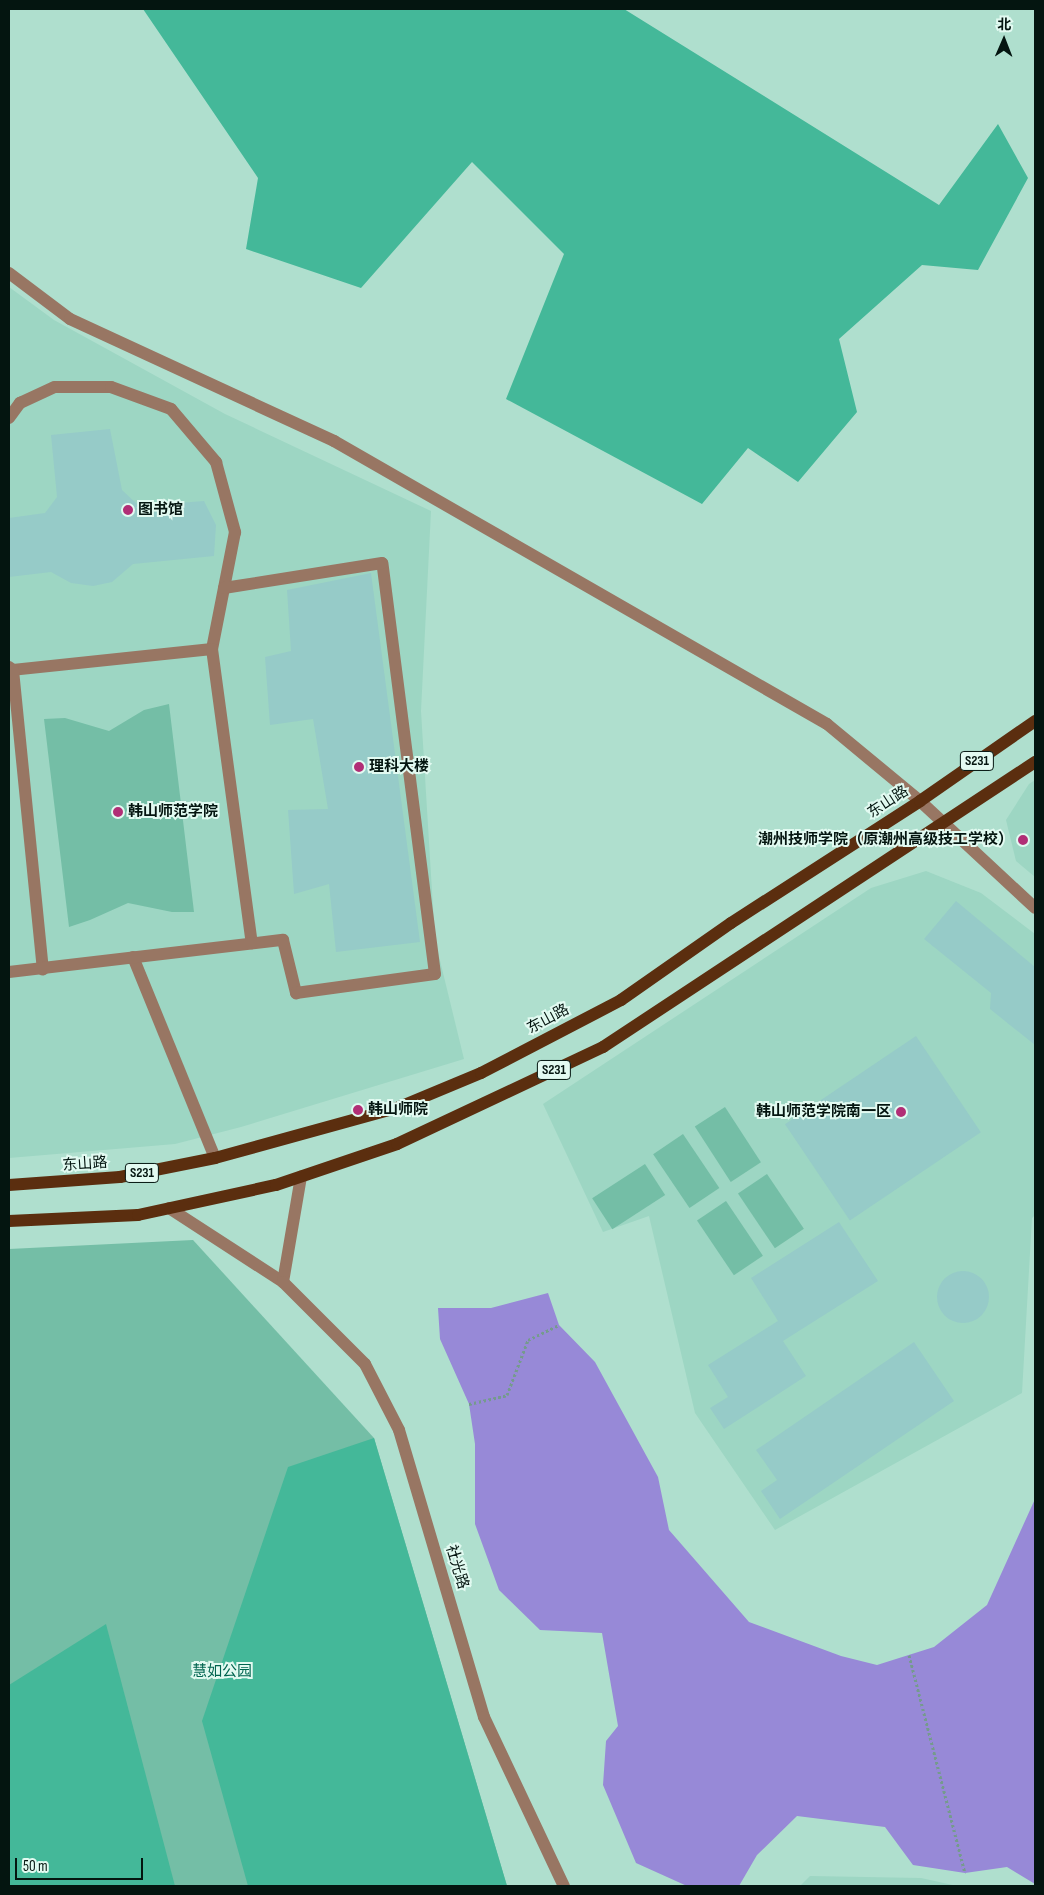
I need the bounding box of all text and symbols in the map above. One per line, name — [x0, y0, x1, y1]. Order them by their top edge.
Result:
north arrow — [979, 15, 1029, 65]
text: 北 — [997, 16, 1011, 33]
place label: 图书馆 — [138, 501, 183, 519]
marker: 图书馆 — [122, 504, 134, 516]
road number: S231 — [960, 749, 994, 772]
place label: 理科大楼 — [369, 758, 429, 776]
marker: 理科大楼 — [353, 761, 365, 773]
street label: 东山路 — [864, 782, 912, 822]
place label: 韩山师范学院 — [128, 803, 218, 821]
marker: 韩山师范学院 — [112, 806, 124, 818]
place label: 潮州技师学院（原潮州高级技工学校） — [758, 831, 1013, 849]
marker: 潮州技师学院（原潮州高级技工学校） — [1017, 834, 1029, 846]
street label: 东山路 — [524, 1000, 572, 1038]
road number: S231 — [536, 1058, 572, 1082]
place label: 韩山师院 — [368, 1101, 428, 1119]
place label: 韩山师范学院南一区 — [756, 1103, 891, 1121]
marker: 韩山师院 — [352, 1104, 364, 1116]
marker: 韩山师范学院南一区 — [895, 1106, 907, 1118]
street label: 东山路 — [62, 1153, 108, 1175]
road number: S231 — [124, 1162, 160, 1184]
street label: 社光路 — [442, 1543, 472, 1591]
park label: 慧如公园 — [192, 1663, 252, 1681]
scale bar — [18, 1848, 145, 1880]
text: 50 m — [23, 1857, 48, 1876]

